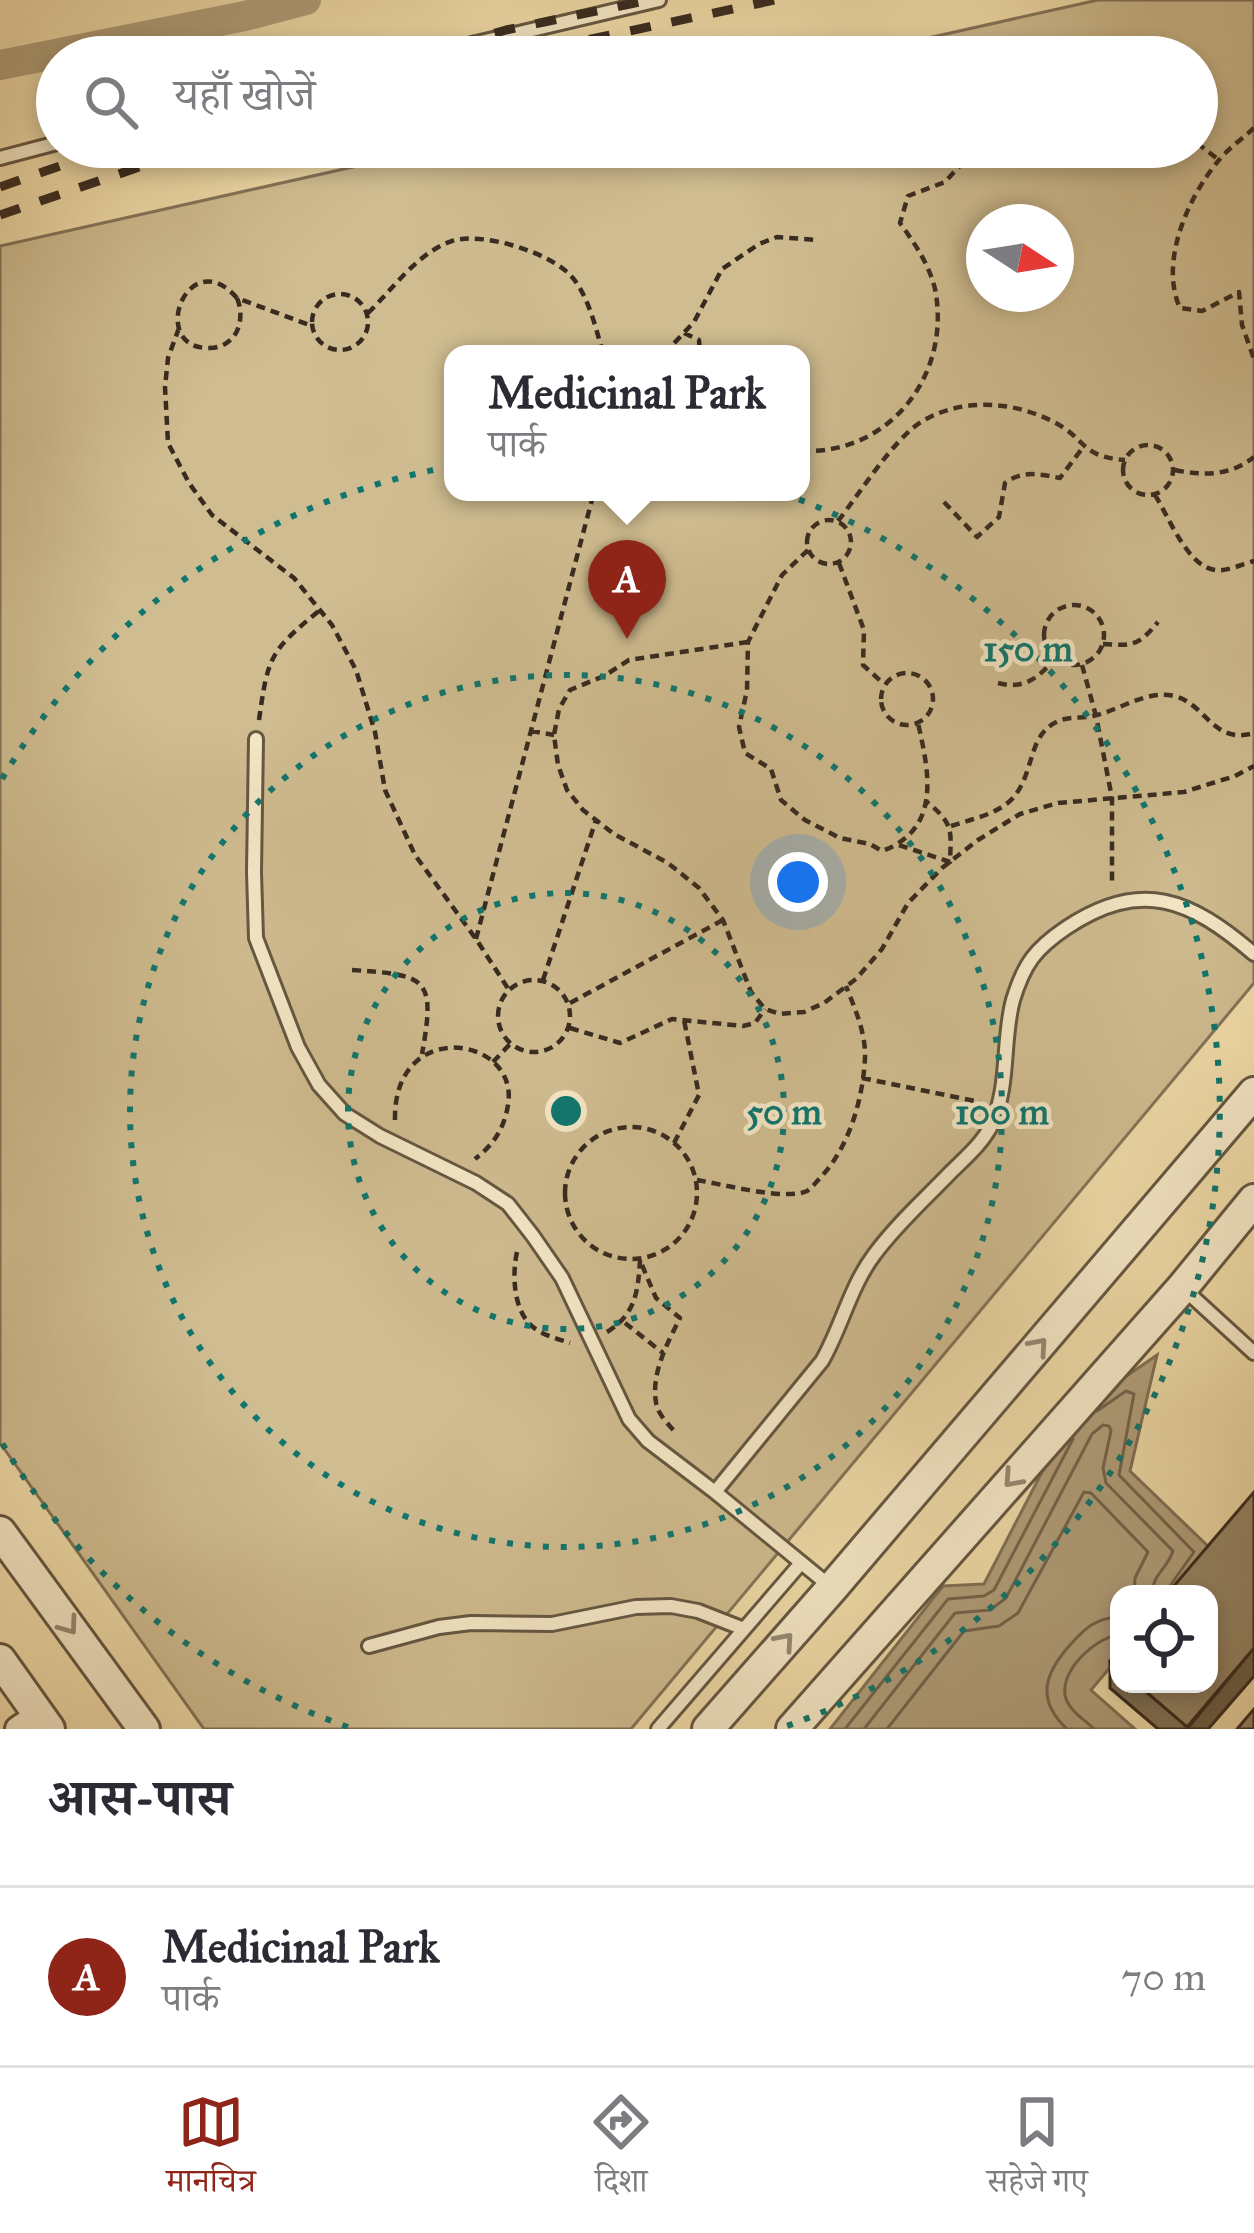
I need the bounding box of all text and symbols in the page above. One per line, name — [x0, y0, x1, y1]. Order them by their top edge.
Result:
search box — [36, 36, 1218, 168]
text: यहाँ खोजें — [174, 67, 315, 122]
icon: search — [78, 69, 144, 135]
north arrow — [966, 204, 1074, 312]
popup — [444, 345, 810, 501]
text: Medicinal Park — [488, 365, 766, 420]
text: पार्क — [488, 420, 546, 468]
pin: A — [588, 540, 666, 639]
text: 150 m — [983, 627, 1074, 671]
your location — [768, 852, 828, 912]
centre of rings — [545, 1090, 587, 1132]
text: 50 m — [746, 1090, 823, 1134]
text: 100 m — [955, 1090, 1050, 1134]
one-way arrow — [1025, 1337, 1047, 1359]
one-way arrow — [1005, 1465, 1026, 1487]
map controls — [1110, 1585, 1218, 1693]
button: locate — [1110, 1585, 1218, 1693]
one-way arrow — [54, 1613, 76, 1634]
one-way arrow — [771, 1634, 792, 1655]
text: आस-पास — [48, 1767, 231, 1829]
text: Medicinal Park — [162, 1919, 439, 1974]
text: A — [74, 1953, 100, 2001]
text: 70 m — [1121, 1953, 1206, 2001]
text: पार्क — [162, 1974, 219, 2022]
tab: मानचित्र — [166, 2089, 256, 2213]
tab: दिशा — [588, 2089, 654, 2213]
tab: सहेजे गए — [987, 2089, 1088, 2213]

